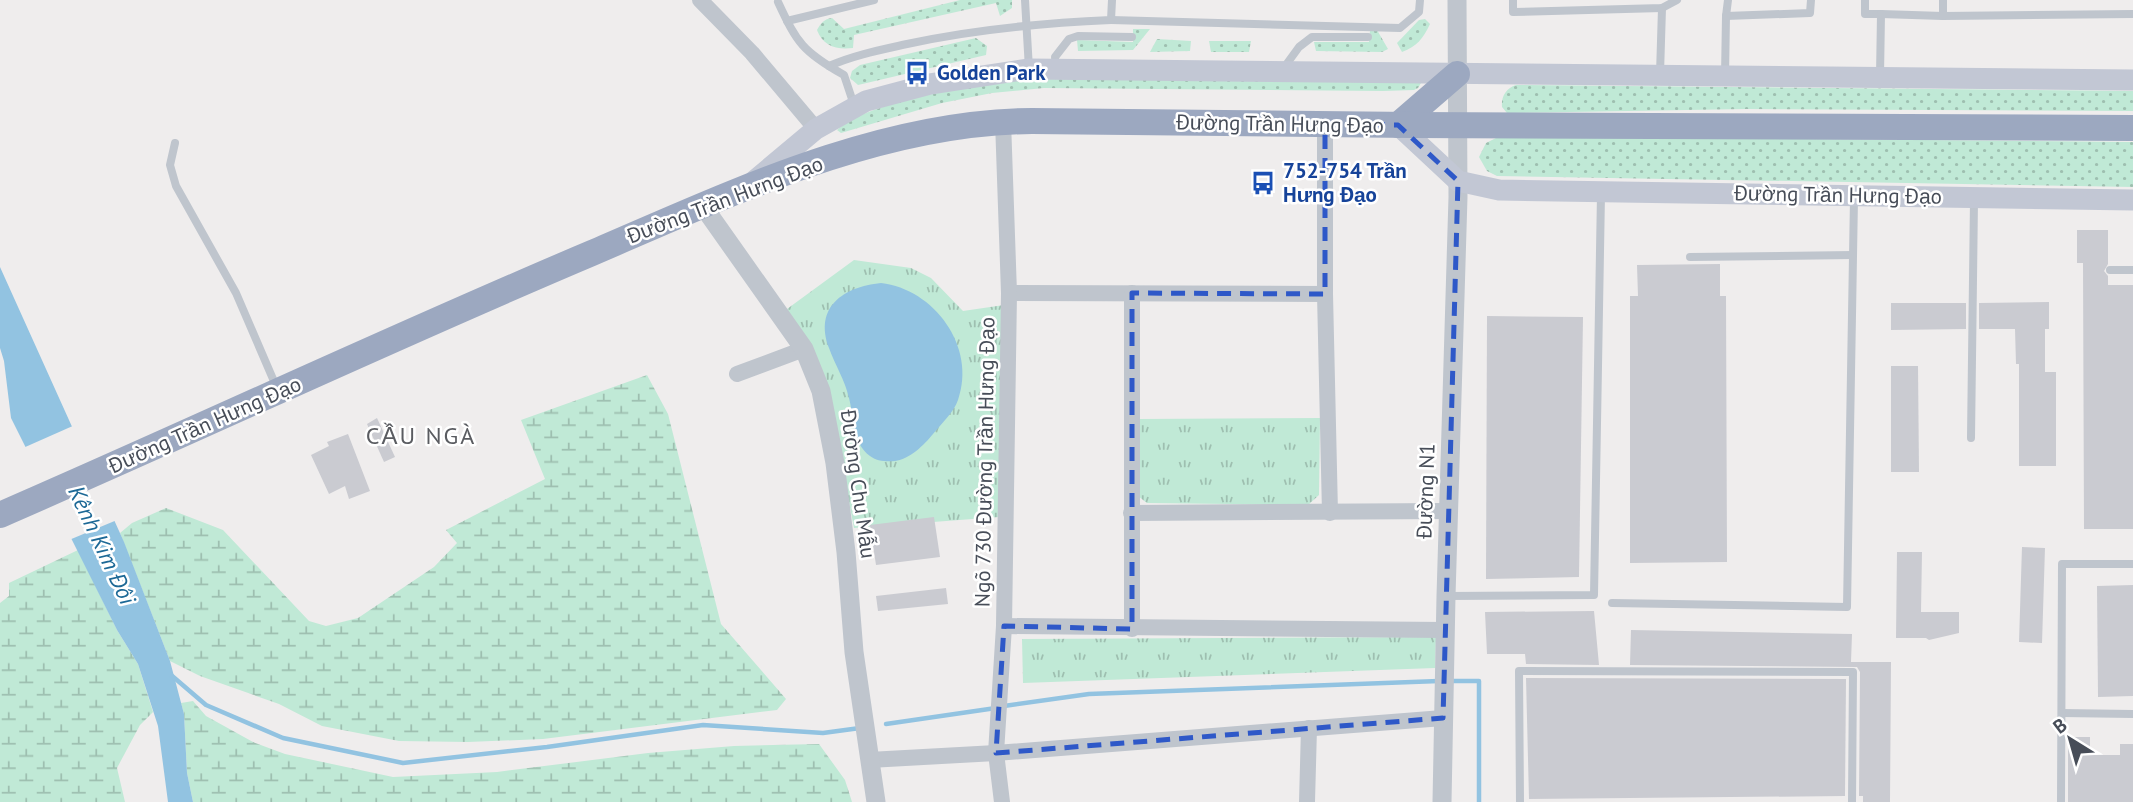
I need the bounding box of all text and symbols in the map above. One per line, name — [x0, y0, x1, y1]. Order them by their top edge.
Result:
bus stop icon: Golden Park — [903, 59, 931, 87]
place label: Golden Park — [937, 59, 1046, 86]
street label: Đường Trần Hưng Đạo — [1175, 108, 1384, 139]
street label: Đường Trần Hưng Đạo — [622, 150, 827, 250]
place label: 752-754 Trần Hưng Đạo — [1283, 157, 1407, 208]
bus stop icon: 752-754 Trần Hưng Đạo — [1249, 169, 1277, 197]
street label: Đường Trần Hưng Đạo — [1733, 179, 1942, 210]
street label: Ngõ 730 Đường Trần Hưng Đạo — [968, 317, 1001, 607]
street label: Đường Trần Hưng Đạo — [103, 370, 305, 480]
street label: Đường Chu Mẫu — [835, 407, 882, 560]
district label: CẦU NGÀ — [366, 420, 476, 451]
street label: Đường N1 — [1410, 443, 1441, 540]
water label: Kênh Kim Đôi — [62, 481, 143, 610]
north arrow — [2035, 704, 2105, 774]
text: B — [2048, 712, 2071, 738]

